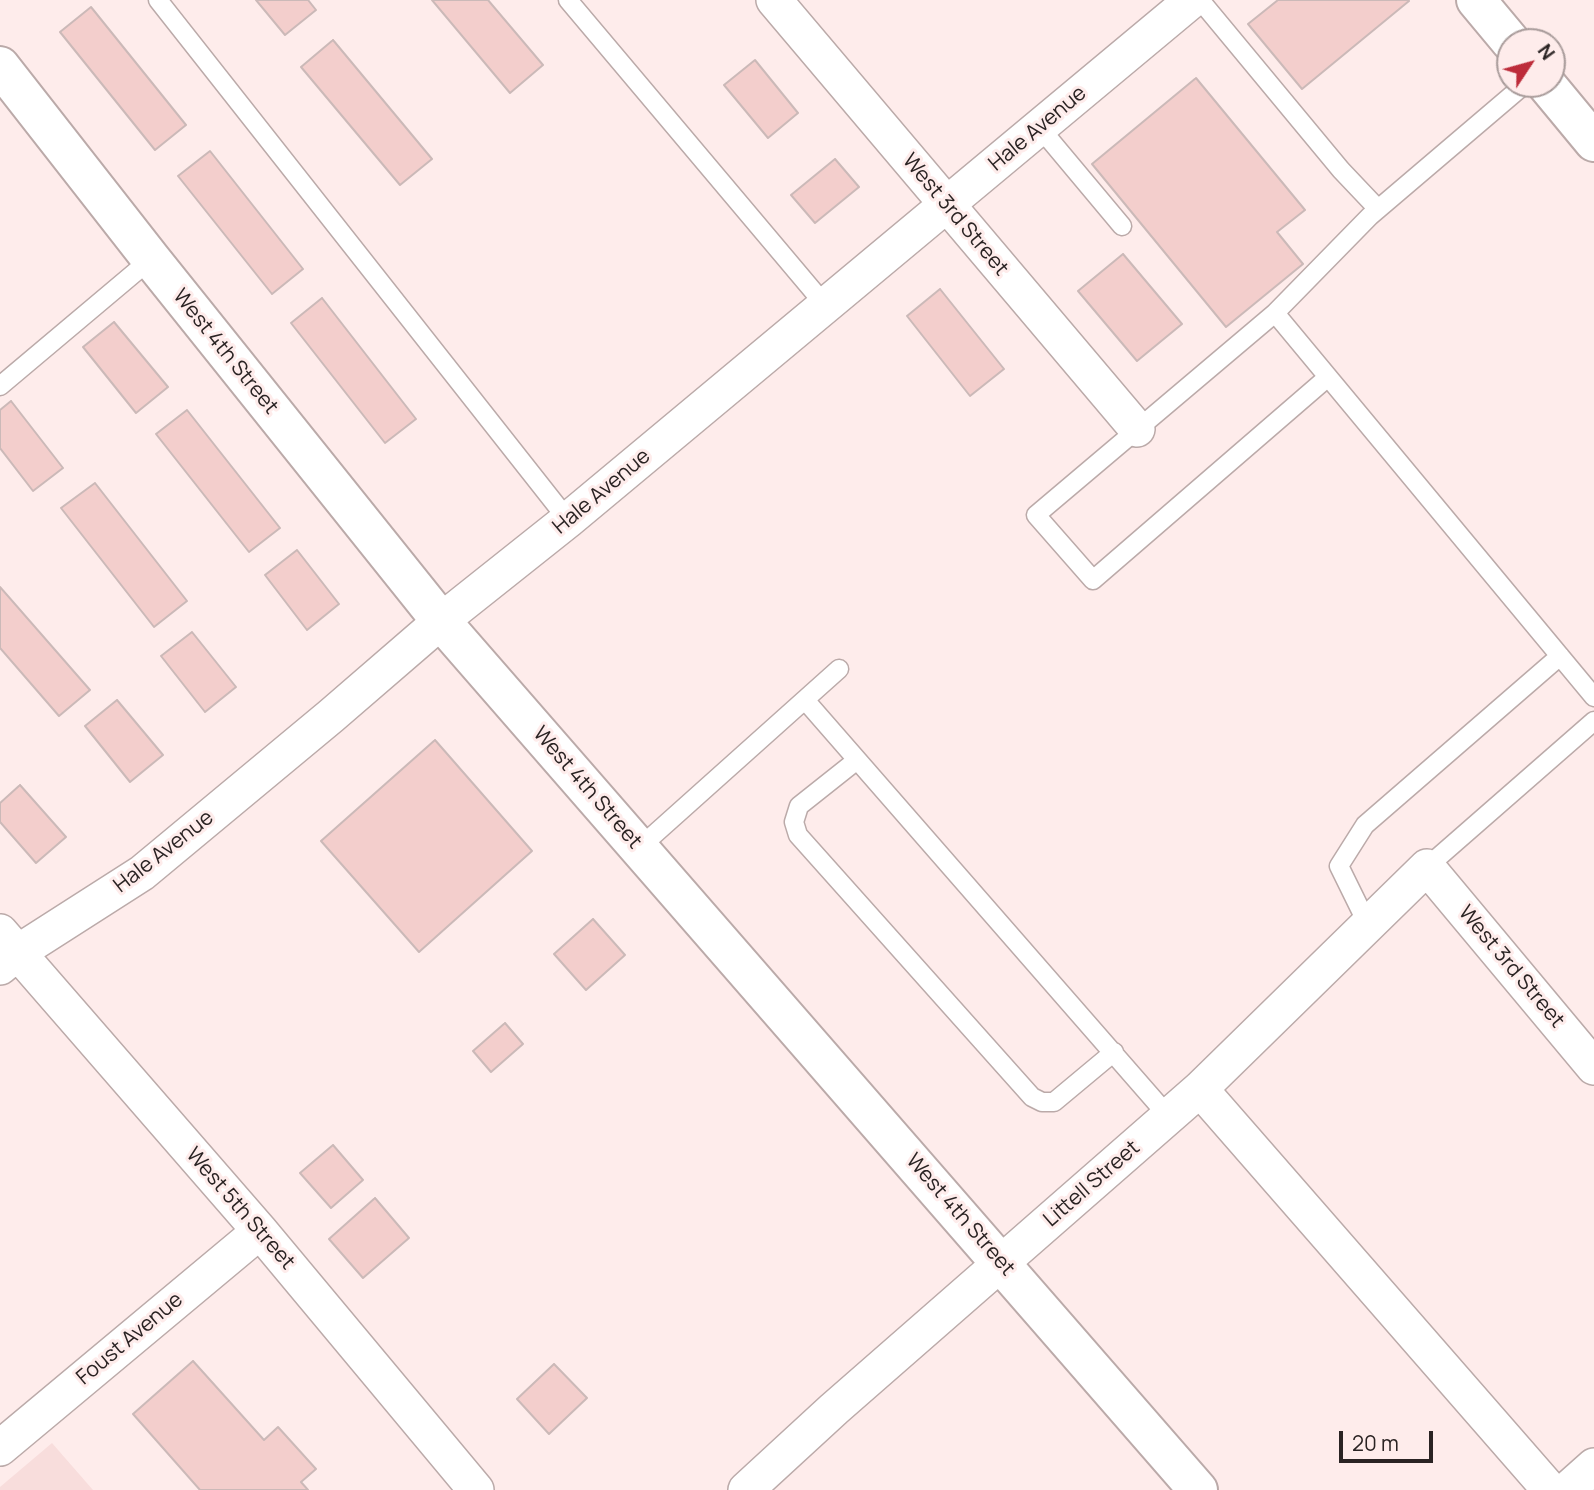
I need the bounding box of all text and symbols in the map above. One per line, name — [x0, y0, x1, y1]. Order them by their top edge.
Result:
north arrow — [1496, 28, 1566, 98]
text: N — [1532, 39, 1561, 65]
street label: Hale Avenue — [984, 81, 1092, 177]
street label: West 3rd Street — [897, 149, 1013, 281]
street label: West 4th Street — [167, 284, 283, 420]
street label: Hale Avenue — [548, 444, 656, 540]
street label: West 4th Street — [527, 722, 647, 854]
street label: Hale Avenue — [109, 805, 219, 899]
street label: West 3rd Street — [1453, 901, 1569, 1033]
street label: Littell Street — [1039, 1135, 1145, 1233]
street label: West 5th Street — [180, 1143, 300, 1275]
street label: West 4th Street — [900, 1149, 1020, 1281]
street label: Foust Avenue — [72, 1287, 188, 1391]
scale bar — [1342, 1416, 1436, 1460]
text: 20 m — [1352, 1429, 1399, 1457]

